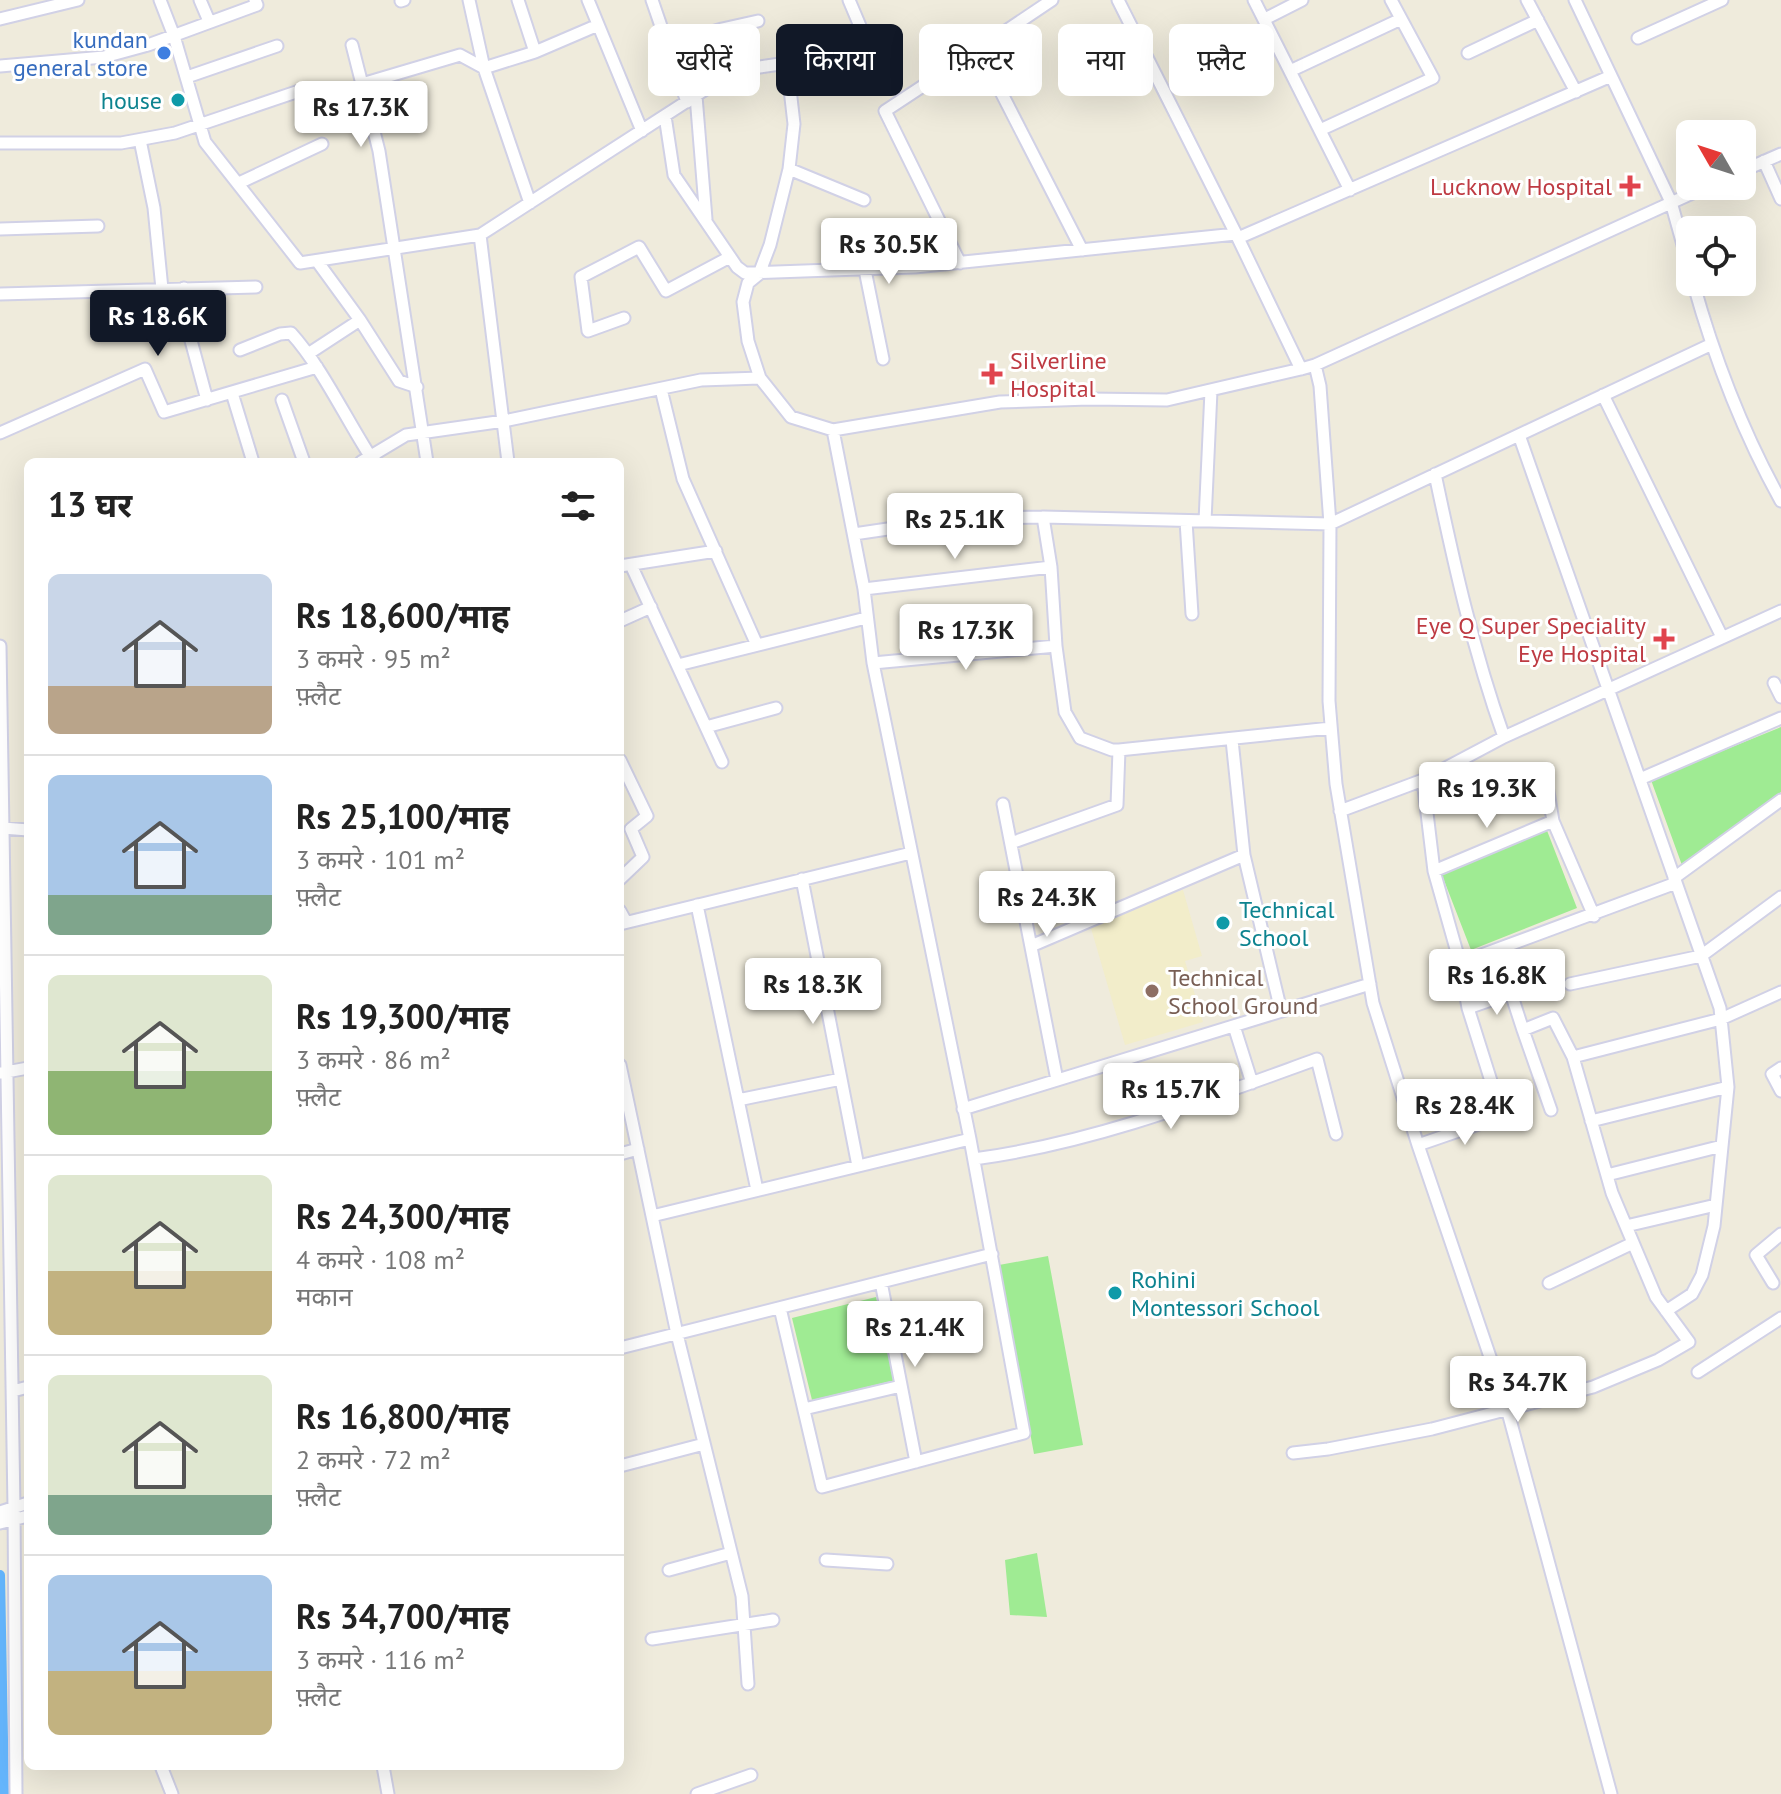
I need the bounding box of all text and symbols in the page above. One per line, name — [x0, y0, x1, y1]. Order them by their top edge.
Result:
place label: kundan general store — [13, 24, 148, 83]
chip: खरीदें — [648, 24, 760, 96]
chip: किराया — [776, 24, 903, 96]
chip: फ़िल्टर — [919, 24, 1042, 96]
chip: नया — [1058, 24, 1153, 96]
chip: फ़्लैट — [1169, 24, 1274, 96]
marker: kundan general store — [155, 44, 173, 62]
pin: Rs 17.3K — [278, 81, 444, 149]
place label: house — [101, 85, 162, 116]
text: Rs 17.3K — [313, 90, 409, 123]
marker: house — [169, 91, 187, 109]
north arrow — [1676, 120, 1756, 200]
map controls — [1676, 120, 1756, 296]
place label: Lucknow Hospital — [1430, 171, 1612, 202]
marker: Lucknow Hospital — [1619, 175, 1641, 197]
button: locate — [1676, 216, 1756, 296]
pin: Rs 30.5K — [806, 218, 972, 286]
text: Rs 30.5K — [839, 227, 939, 260]
pin: Rs 18.6K — [75, 290, 241, 358]
text: Rs 18.6K — [108, 299, 208, 332]
place label: Silverline Hospital — [1010, 345, 1107, 404]
marker: Silverline Hospital — [981, 363, 1003, 385]
text: 13 घर — [48, 482, 132, 526]
icon: filters — [556, 484, 600, 528]
pin: Rs 25.1K — [872, 493, 1038, 561]
text: Rs 25.1K — [905, 502, 1005, 535]
text: Rs 18,600/माह — [296, 593, 510, 637]
pin: Rs 17.3K — [883, 604, 1049, 672]
icon: home — [112, 606, 208, 702]
place label: Eye Q Super Speciality Eye Hospital — [1416, 610, 1646, 669]
text: Rs 17.3K — [918, 613, 1014, 646]
marker: Eye Q Super Speciality Eye Hospital — [1653, 628, 1675, 650]
text: 3 कमरे · 95 m² — [296, 642, 451, 675]
text: फ़्लैट — [296, 679, 341, 712]
pin: Rs 19.3K — [1404, 762, 1570, 830]
text: Rs 19.3K — [1437, 771, 1537, 804]
text: Rs 25,100/माह — [296, 794, 510, 838]
icon: home — [112, 807, 208, 903]
text: 3 कमरे · 101 m² — [296, 843, 465, 876]
pin: Rs 24.3K — [964, 871, 1130, 939]
text: फ़्लैट — [296, 880, 341, 913]
text: Rs 24.3K — [997, 880, 1097, 913]
place label: Technical School — [1239, 894, 1334, 953]
marker: Technical School — [1214, 914, 1232, 932]
pin: Rs 16.8K — [1414, 949, 1580, 1017]
pin: Rs 18.3K — [730, 958, 896, 1026]
text: Rs 16.8K — [1447, 958, 1547, 991]
place label: Technical School Ground — [1168, 962, 1319, 1021]
text: Rs 18.3K — [763, 967, 863, 1000]
marker: Technical School Ground — [1143, 982, 1161, 1000]
text: Rs 19,300/माह — [296, 994, 510, 1038]
icon: home — [112, 1007, 208, 1103]
text: 3 कमरे · 86 m² — [296, 1043, 451, 1076]
pin: Rs 15.7K — [1088, 1063, 1254, 1131]
text: Rs 15.7K — [1121, 1072, 1221, 1105]
pin: Rs 28.4K — [1382, 1079, 1548, 1147]
text: फ़्लैट — [296, 1080, 341, 1113]
text: Rs 28.4K — [1415, 1088, 1515, 1121]
text: Rs 24,300/माह — [296, 1194, 510, 1238]
icon: home — [112, 1207, 208, 1303]
text: 4 कमरे · 108 m² — [296, 1243, 465, 1276]
place label: Rohini Montessori School — [1131, 1264, 1320, 1323]
text: मकान — [296, 1280, 353, 1313]
marker: Rohini Montessori School — [1106, 1284, 1124, 1302]
pin: Rs 21.4K — [832, 1301, 998, 1369]
text: Rs 21.4K — [865, 1310, 965, 1343]
pin: Rs 34.7K — [1435, 1356, 1601, 1424]
text: Rs 34.7K — [1468, 1365, 1568, 1398]
text: Rs 16,800/माह — [296, 1394, 510, 1438]
icon: home — [112, 1407, 208, 1503]
text: 2 कमरे · 72 m² — [296, 1443, 451, 1476]
text: फ़्लैट — [296, 1480, 341, 1513]
text: Rs 34,700/माह — [296, 1594, 510, 1638]
icon: home — [112, 1607, 208, 1703]
text: 3 कमरे · 116 m² — [296, 1643, 465, 1676]
text: फ़्लैट — [296, 1680, 341, 1713]

